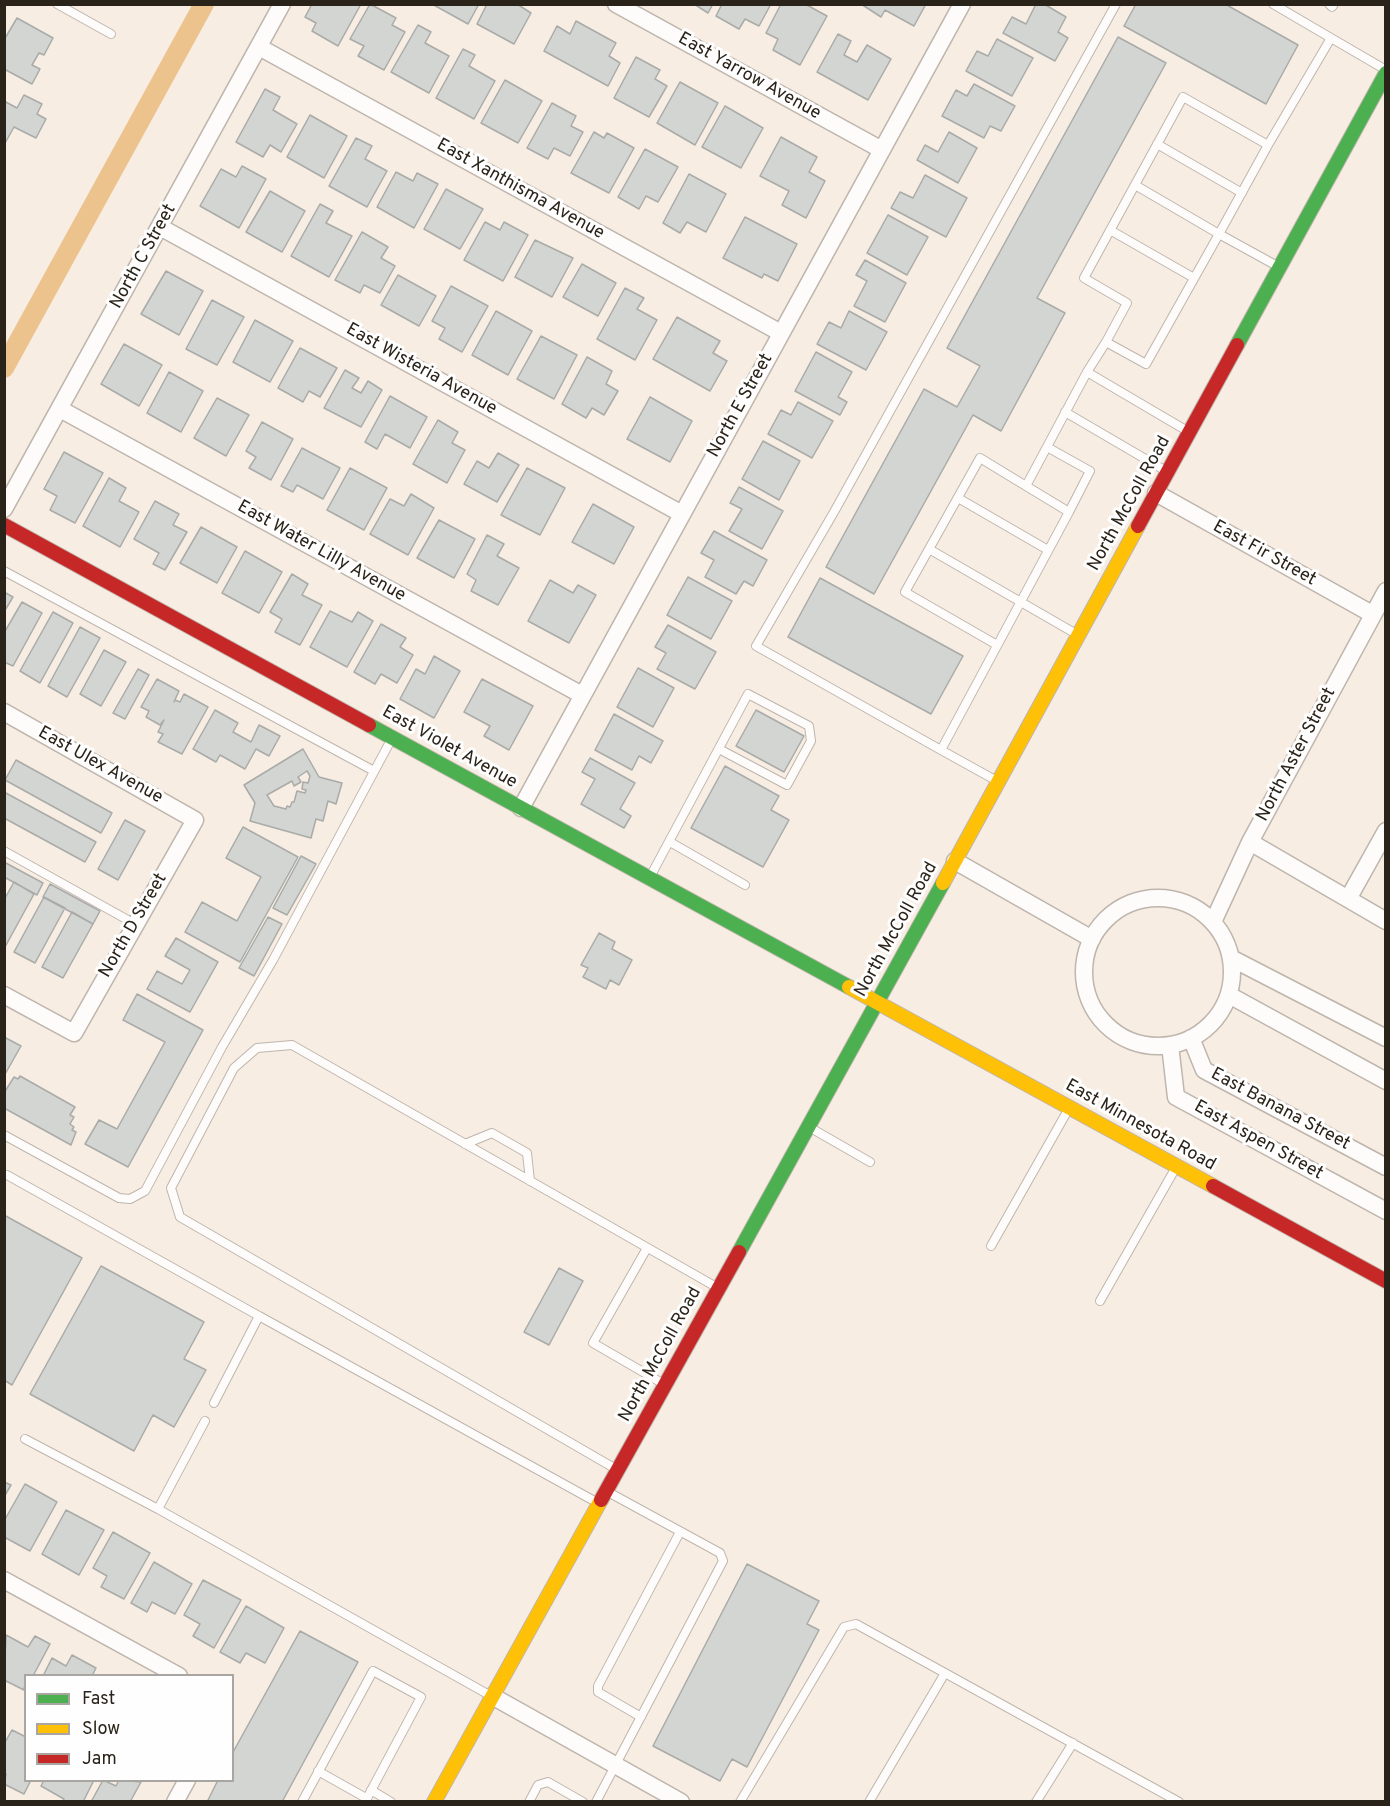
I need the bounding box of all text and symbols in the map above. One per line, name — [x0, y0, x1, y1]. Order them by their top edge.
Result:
street label: East Yarrow Avenue — [674, 29, 824, 125]
street label: East Xanthisma Avenue — [432, 135, 608, 245]
street label: North C Street — [106, 201, 182, 313]
street label: East Wisteria Avenue — [342, 320, 500, 420]
street label: North E Street — [704, 350, 778, 462]
street label: North McColl Road — [1084, 433, 1176, 575]
street label: East Water Lilly Avenue — [233, 497, 409, 607]
street label: East Fir Street — [1209, 517, 1319, 591]
street label: North Aster Street — [1253, 684, 1341, 826]
street label: East Violet Avenue — [378, 702, 520, 794]
street label: East Ulex Avenue — [34, 723, 166, 809]
street label: North McColl Road — [851, 859, 943, 1001]
street label: North D Street — [95, 870, 173, 982]
street label: East Banana Street — [1207, 1064, 1353, 1156]
street label: East Minnesota Road — [1061, 1076, 1219, 1176]
street label: East Aspen Street — [1190, 1097, 1326, 1185]
street label: North McColl Road — [615, 1284, 707, 1426]
legend — [24, 1674, 234, 1782]
text: Fast — [82, 1688, 115, 1711]
text: Slow — [82, 1718, 120, 1741]
text: Jam — [82, 1748, 117, 1771]

